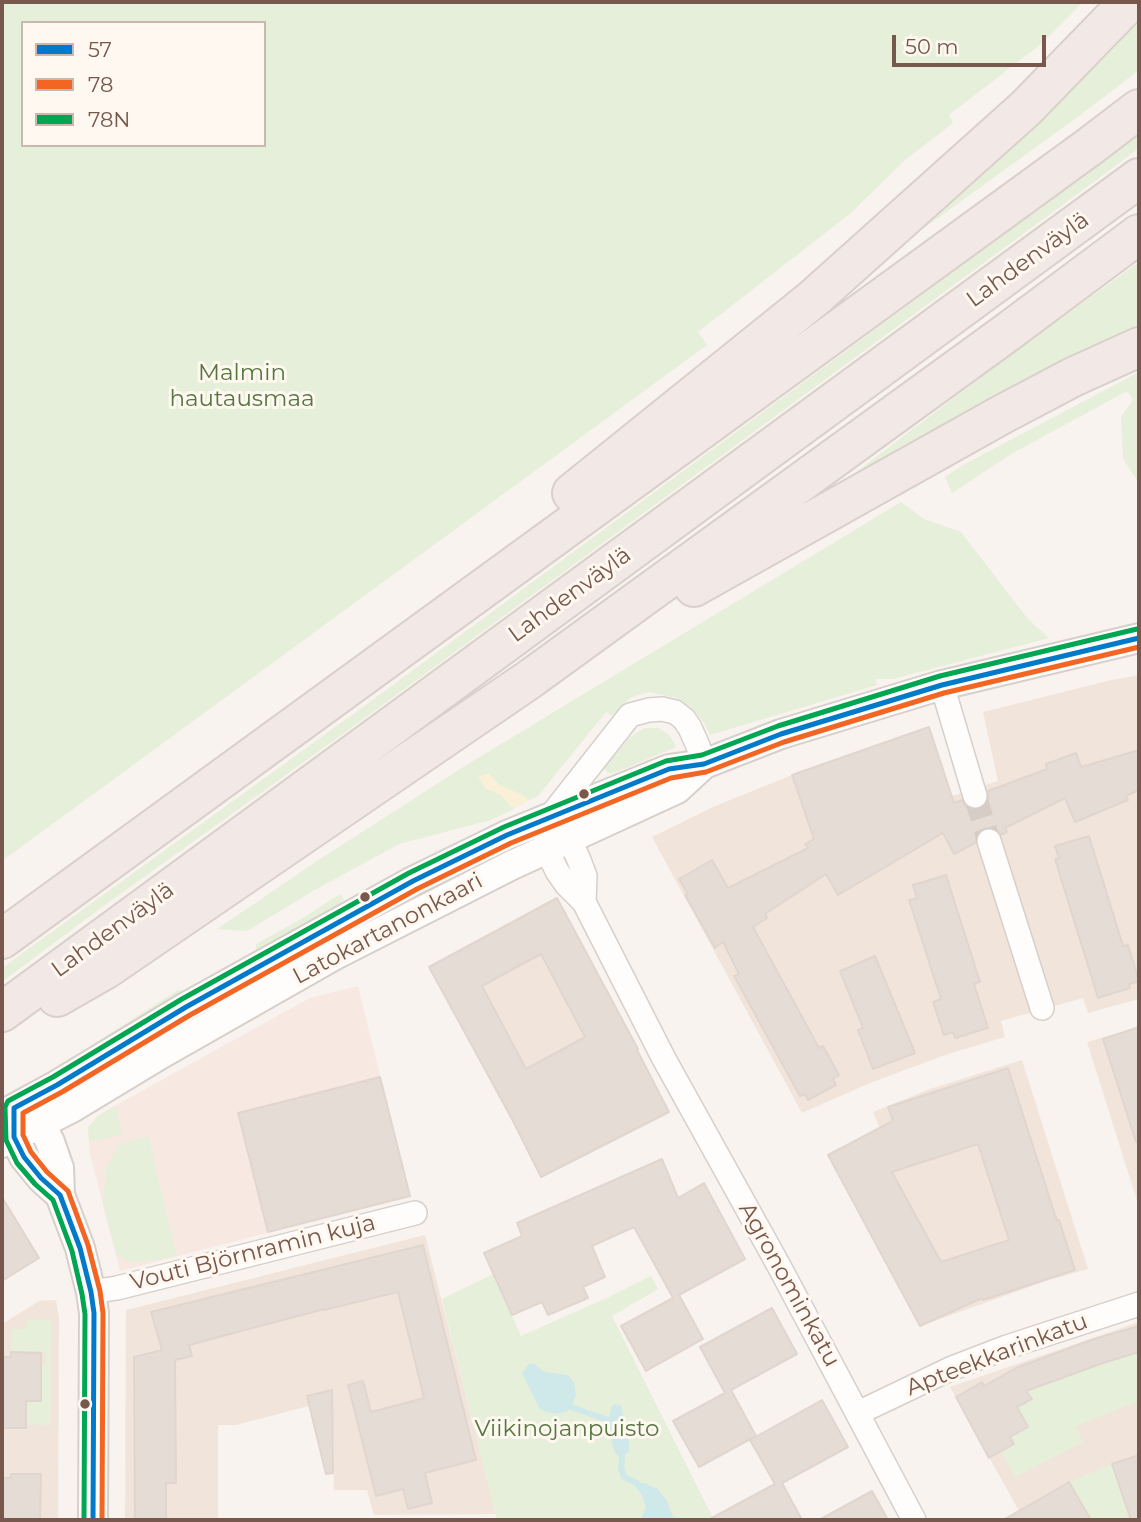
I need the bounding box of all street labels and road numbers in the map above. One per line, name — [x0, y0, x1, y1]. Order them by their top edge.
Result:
street label: Lahdenväylä — [961, 206, 1095, 314]
street label: Lahdenväylä — [503, 541, 637, 649]
street label: Latokartanonkaari — [288, 867, 488, 991]
street label: Lahdenväylä — [46, 876, 180, 984]
street label: Agronominkatu — [732, 1198, 846, 1372]
street label: Vouti Björnramin kuja — [128, 1209, 378, 1297]
street label: Apteekkarinkatu — [902, 1308, 1092, 1402]

